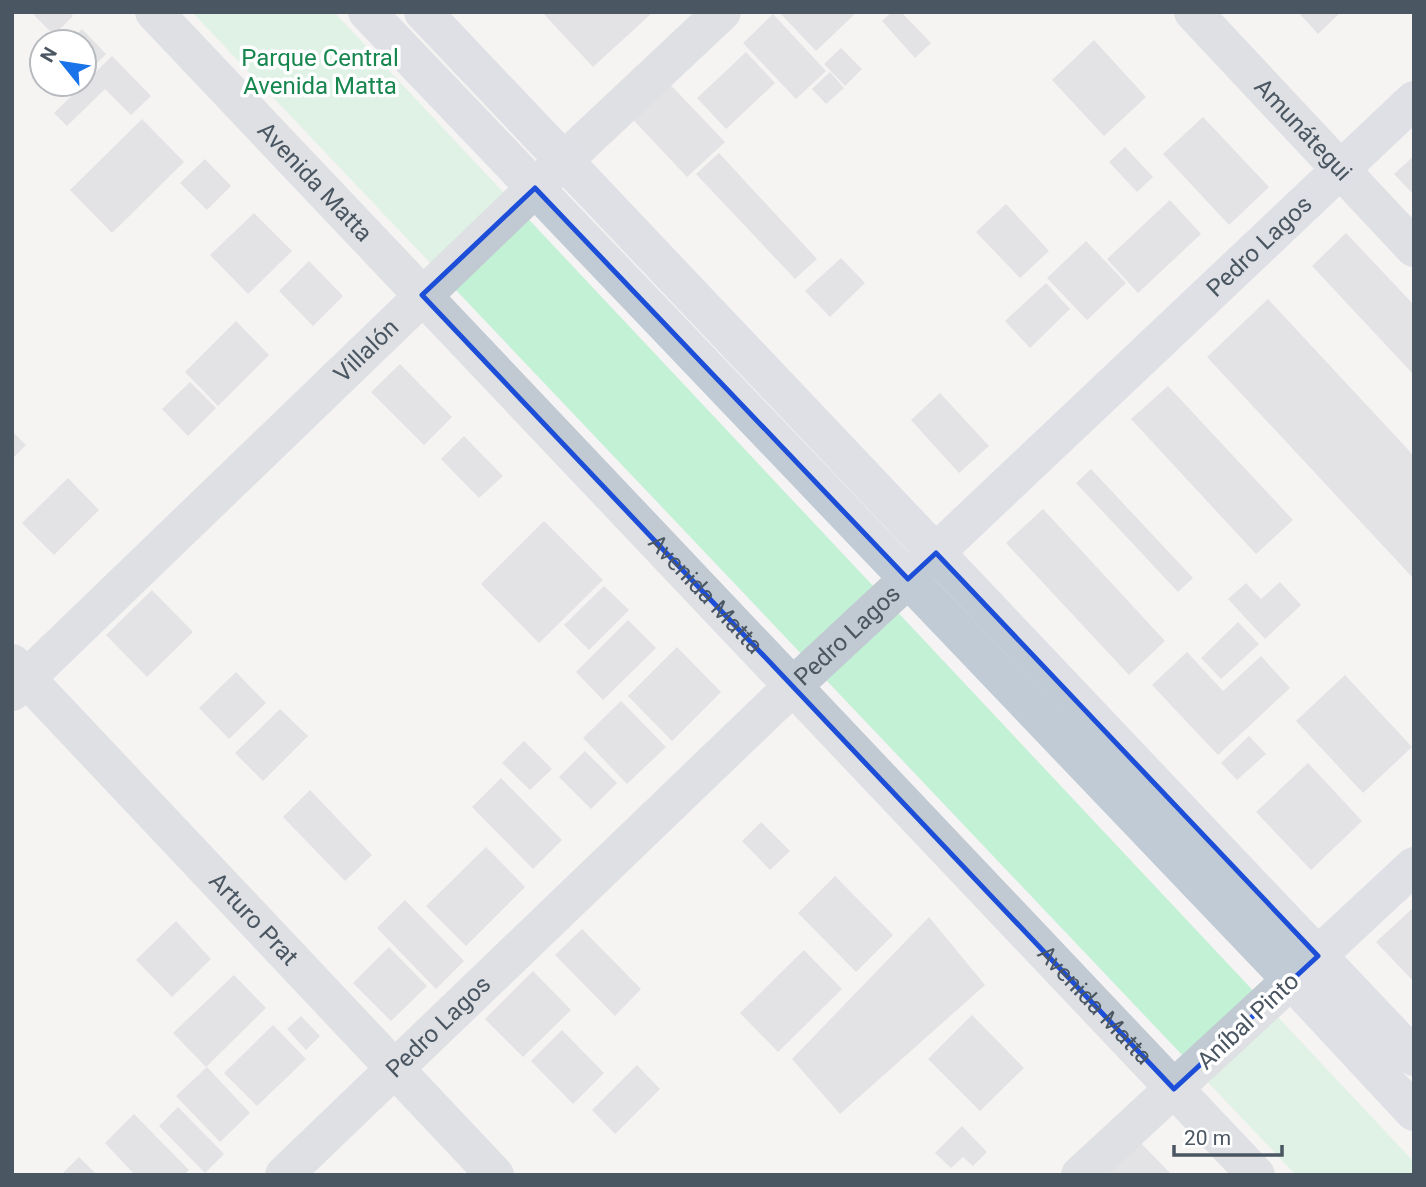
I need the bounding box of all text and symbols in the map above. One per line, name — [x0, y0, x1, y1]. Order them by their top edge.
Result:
north arrow — [28, 28, 98, 98]
text: N — [35, 43, 62, 66]
park label: Parque Central Avenida Matta — [241, 44, 399, 100]
street label: Amunátegui — [1249, 73, 1357, 186]
street label: Avenida Matta — [252, 116, 378, 247]
street label: Pedro Lagos — [1201, 190, 1318, 303]
street label: Villalón — [328, 313, 404, 388]
street label: Avenida Matta — [643, 529, 769, 660]
street label: Pedro Lagos — [789, 579, 906, 692]
street label: Arturo Prat — [203, 867, 304, 971]
street label: Avenida Matta — [1032, 940, 1158, 1070]
street label: Aníbal Pinto — [1191, 967, 1305, 1075]
street label: Pedro Lagos — [380, 970, 496, 1083]
scale bar — [1174, 1114, 1282, 1158]
text: 20 m — [1184, 1126, 1231, 1150]

